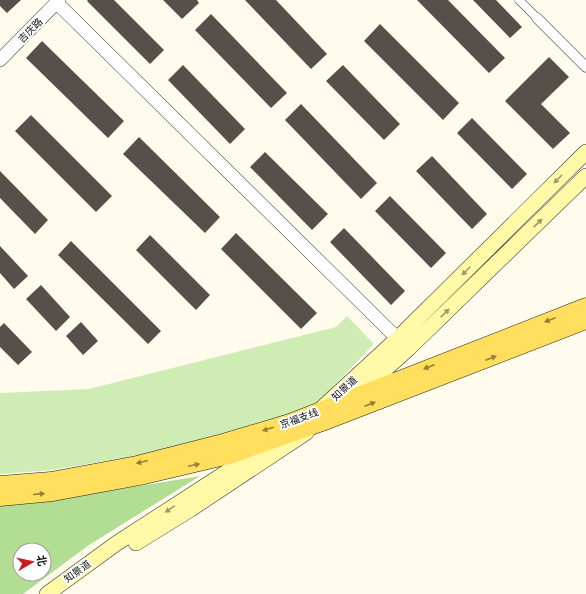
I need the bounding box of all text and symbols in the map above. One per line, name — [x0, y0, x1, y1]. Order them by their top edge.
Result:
street label: 吉庆路 — [14, 14, 46, 46]
one-way arrow — [553, 174, 563, 184]
one-way arrow — [533, 218, 543, 227]
one-way arrow — [461, 266, 471, 276]
one-way arrow — [440, 308, 450, 318]
one-way arrow — [543, 318, 555, 324]
one-way arrow — [485, 354, 497, 360]
one-way arrow — [422, 365, 434, 371]
street label: 知景道 — [328, 373, 360, 403]
one-way arrow — [364, 401, 376, 407]
street label: 京福支线 — [278, 405, 320, 431]
one-way arrow — [262, 426, 274, 432]
one-way arrow — [136, 460, 149, 466]
one-way arrow — [188, 462, 200, 468]
one-way arrow — [33, 491, 45, 498]
one-way arrow — [164, 505, 175, 513]
north arrow — [12, 542, 52, 582]
text: 北 — [34, 554, 51, 567]
street label: 知景道 — [61, 557, 93, 585]

